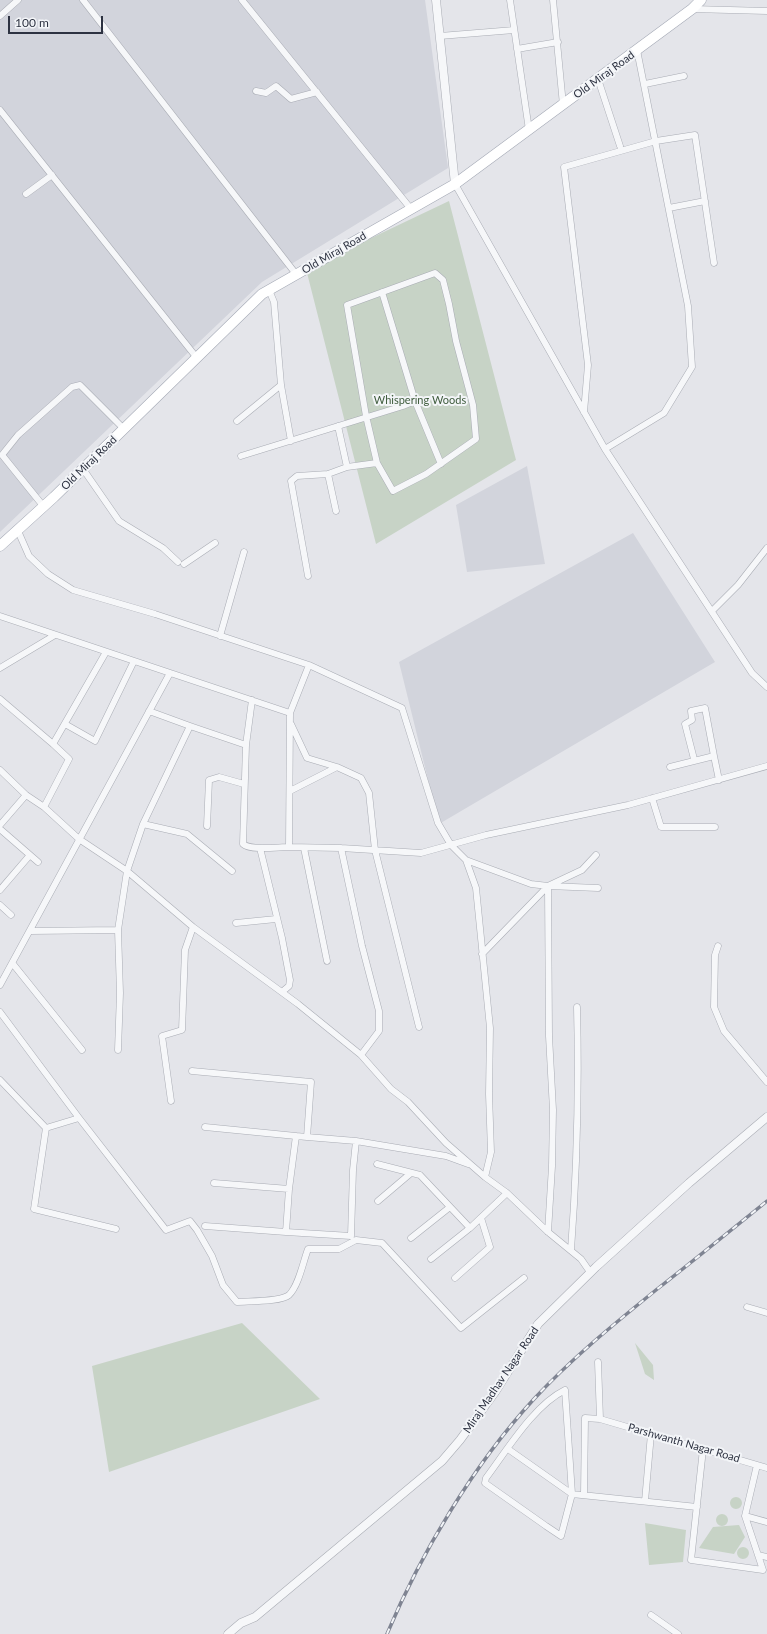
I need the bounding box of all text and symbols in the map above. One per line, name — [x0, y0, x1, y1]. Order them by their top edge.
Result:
scale bar — [10, 8, 105, 34]
text: 100 m — [15, 15, 49, 30]
street label: Old Miraj Road — [571, 48, 637, 102]
street label: Old Miraj Road — [299, 229, 369, 277]
park label: Whispering Woods — [374, 393, 466, 407]
street label: Old Miraj Road — [58, 433, 120, 493]
street label: Miraj Madhav Nagar Road — [460, 1324, 542, 1436]
street label: Parshwanth Nagar Road — [627, 1421, 741, 1465]

